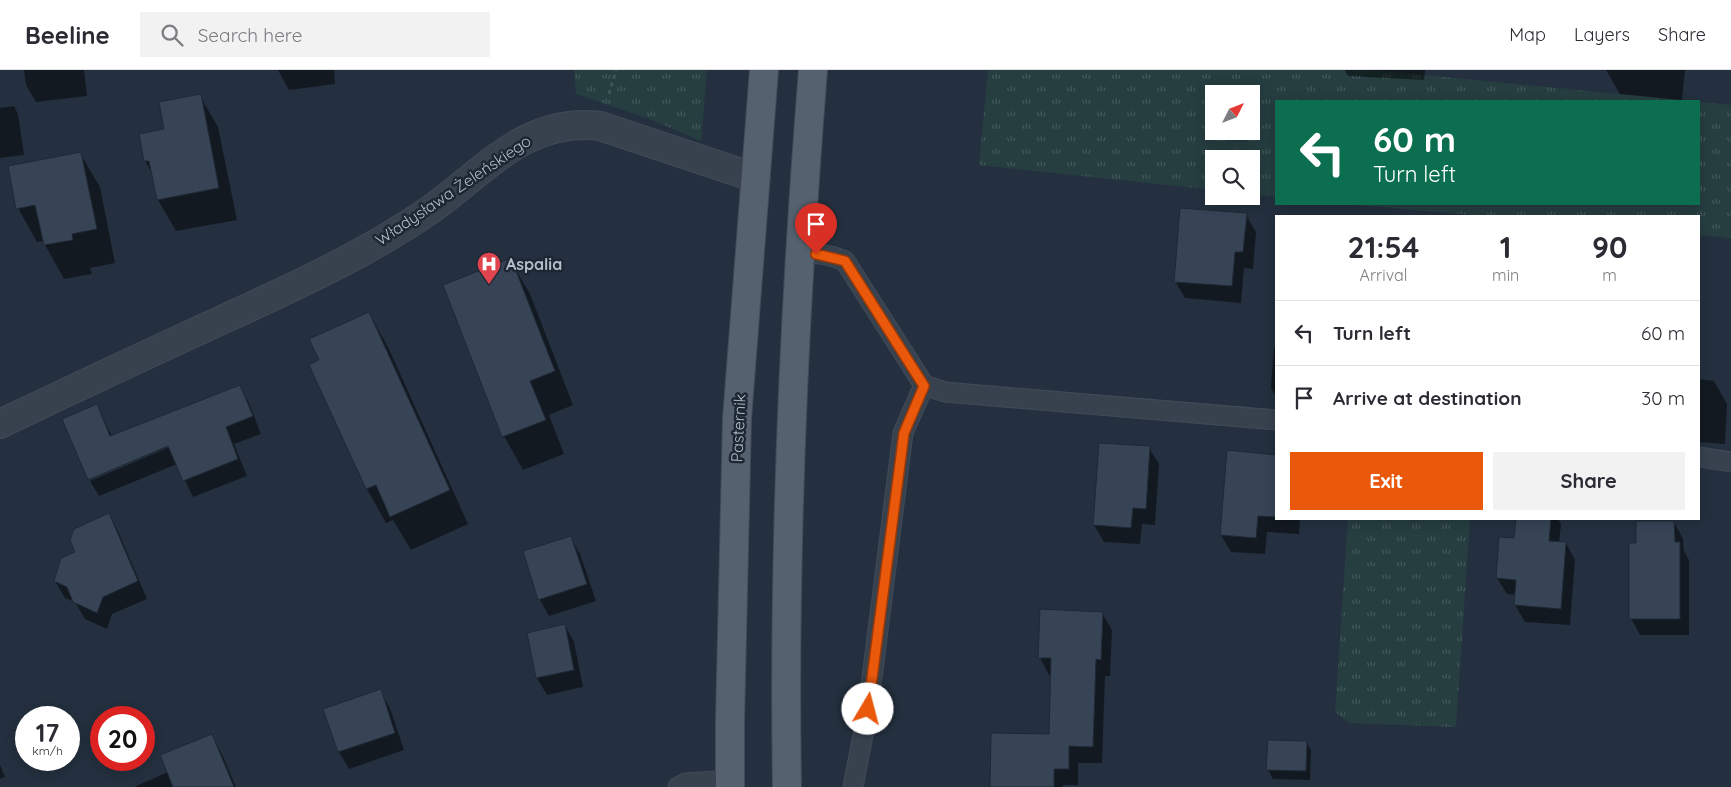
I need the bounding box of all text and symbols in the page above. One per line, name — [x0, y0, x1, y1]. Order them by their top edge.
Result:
search box — [140, 12, 490, 57]
text: Beeline — [25, 20, 110, 50]
icon: search — [158, 21, 186, 49]
text: Search here — [198, 23, 303, 47]
text: Map — [1509, 23, 1546, 46]
text: Layers — [1574, 23, 1630, 46]
text: Share — [1658, 23, 1706, 46]
north arrow — [1205, 85, 1260, 140]
map controls — [1205, 85, 1260, 205]
text: 60 m — [1373, 117, 1456, 161]
icon: left — [1290, 120, 1355, 185]
street label: Władysława Żeleńskiego — [371, 130, 535, 250]
button: search — [1205, 150, 1260, 205]
text: Turn left — [1373, 160, 1456, 188]
pin — [795, 203, 837, 254]
icon: arrive — [802, 210, 830, 238]
text: 21:54 — [1348, 228, 1419, 266]
text: 1 — [1500, 228, 1512, 266]
text: 90 — [1592, 228, 1627, 266]
hospital icon: Aspalia — [476, 251, 502, 285]
place label: Aspalia — [506, 254, 562, 274]
text: Arrival — [1360, 265, 1407, 285]
text: min — [1492, 265, 1519, 285]
text: m — [1602, 265, 1617, 285]
icon: left — [1290, 319, 1318, 347]
text: Turn left — [1333, 321, 1411, 345]
text: 60 m — [1641, 321, 1685, 345]
icon: arrive — [1290, 384, 1318, 412]
text: Arrive at destination — [1333, 386, 1522, 410]
text: 30 m — [1641, 386, 1685, 410]
street label: Pasternik — [726, 393, 750, 463]
button: Exit — [1290, 452, 1483, 510]
button: Share — [1493, 452, 1685, 510]
position arrow — [841, 682, 893, 734]
speed limit sign: 20 — [90, 706, 155, 771]
text: 17 — [36, 717, 59, 748]
text: km/h — [32, 743, 63, 758]

